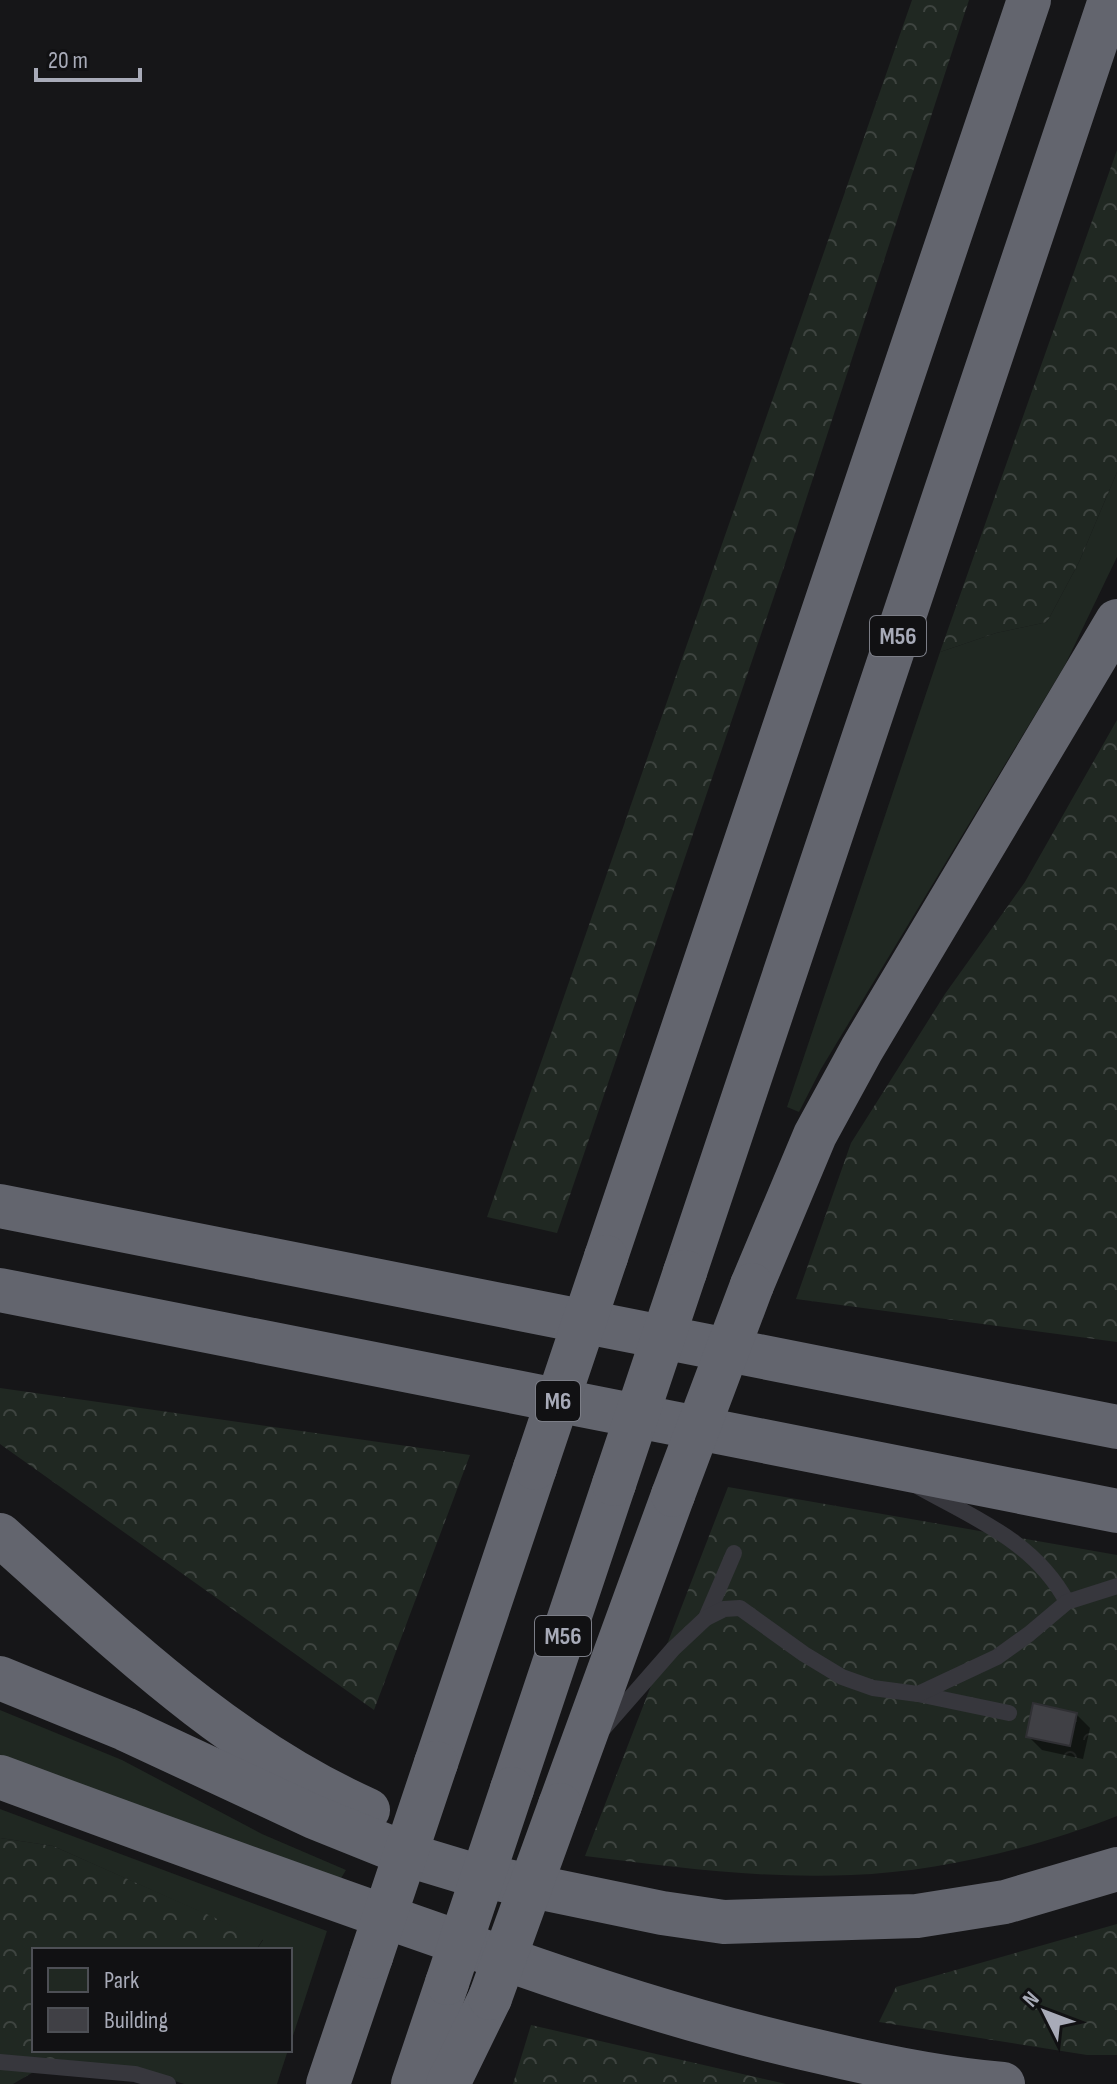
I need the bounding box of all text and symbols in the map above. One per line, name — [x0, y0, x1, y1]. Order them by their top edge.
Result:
scale bar — [36, 32, 140, 82]
text: 20 m — [48, 46, 88, 75]
road number: M56 — [870, 616, 926, 656]
road number: M6 — [536, 1381, 580, 1421]
road number: M56 — [535, 1616, 591, 1656]
legend — [32, 1948, 292, 2052]
text: Park — [104, 1966, 139, 1995]
north arrow — [1005, 1972, 1085, 2052]
text: N — [1017, 1986, 1045, 2013]
text: Building — [104, 2006, 168, 2035]

